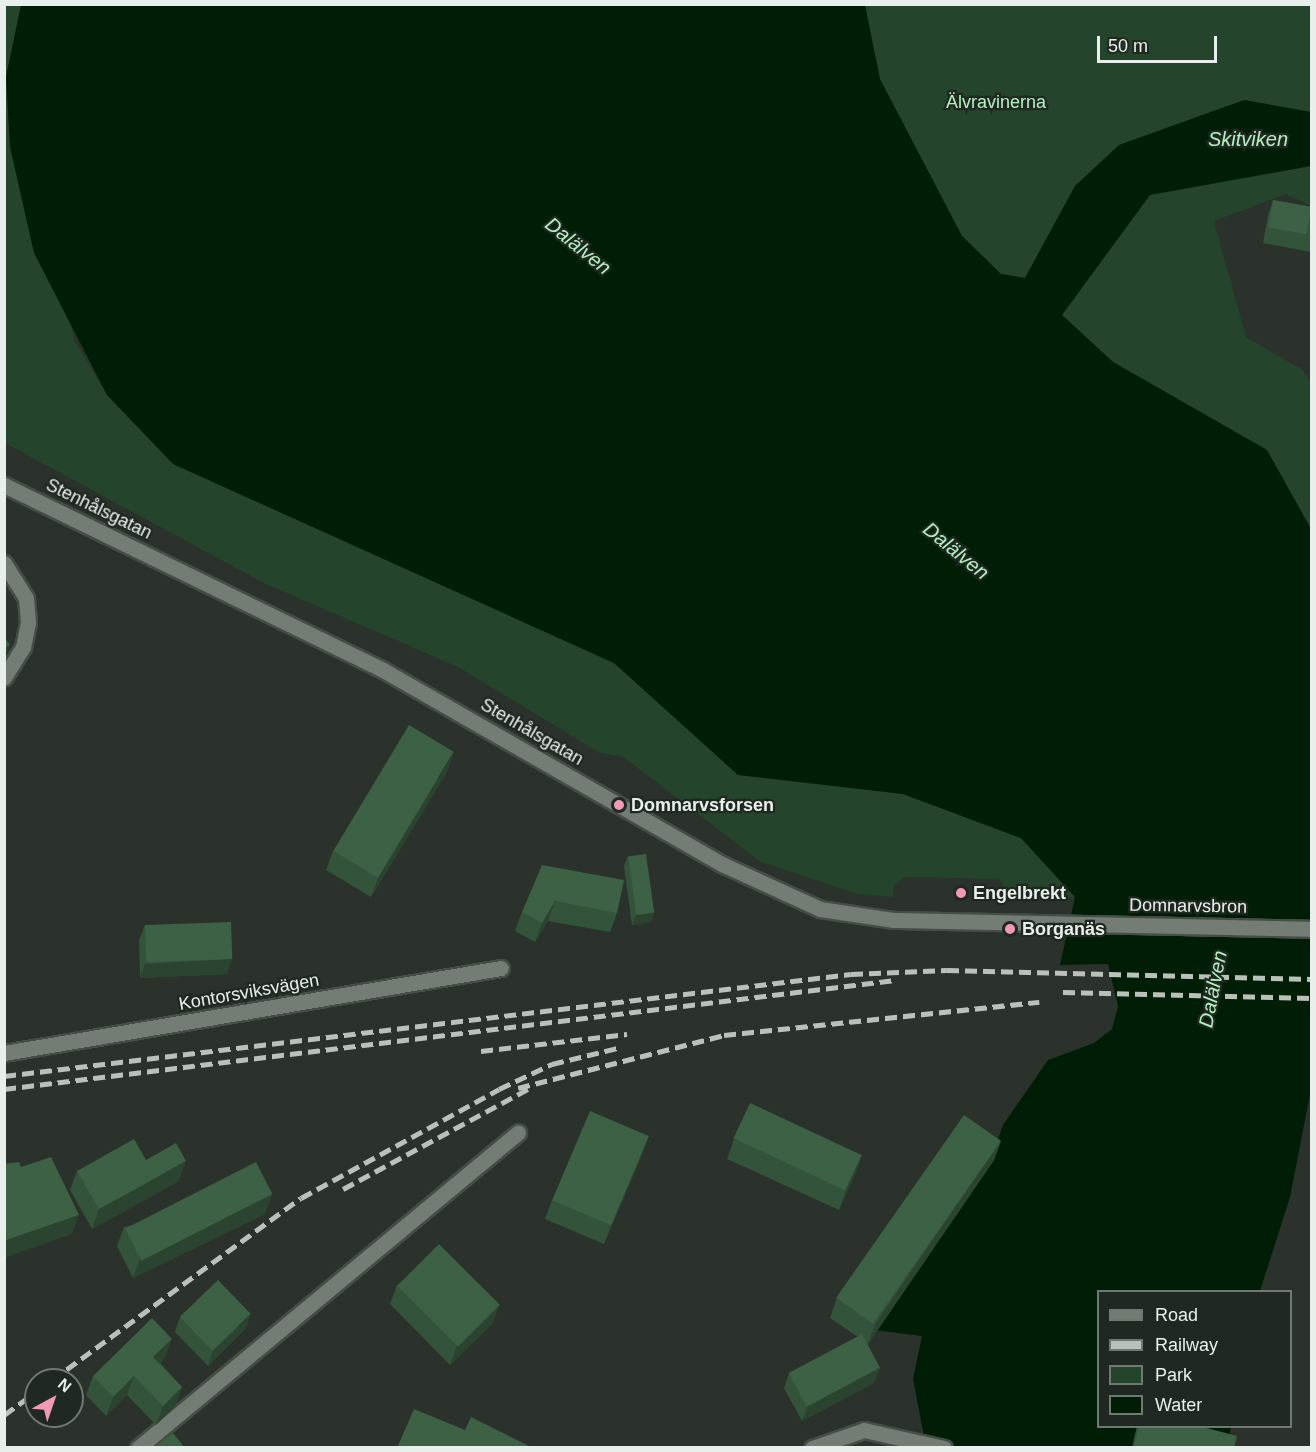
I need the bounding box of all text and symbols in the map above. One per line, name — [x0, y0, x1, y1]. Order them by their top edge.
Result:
scale bar — [1100, 24, 1220, 62]
text: 50 m — [1108, 36, 1148, 56]
park label: Älvravinerna — [946, 91, 1046, 113]
water label: Skitviken — [1208, 127, 1288, 151]
water label: Dalälven — [540, 212, 616, 280]
street label: Stenhålsgatan — [43, 474, 155, 544]
water label: Dalälven — [918, 517, 994, 585]
street label: Stenhålsgatan — [477, 694, 587, 770]
place label: Domnarvsforsen — [631, 794, 774, 816]
marker: Domnarvsforsen — [612, 798, 626, 812]
place label: Engelbrekt — [973, 882, 1066, 904]
marker: Engelbrekt — [954, 886, 968, 900]
street label: Domnarvsbron — [1129, 894, 1247, 918]
place label: Borganäs — [1022, 918, 1105, 940]
marker: Borganäs — [1003, 922, 1017, 936]
water label: Dalälven — [1194, 949, 1232, 1029]
street label: Kontorsviksvägen — [177, 969, 321, 1015]
legend — [1097, 1290, 1292, 1428]
text: Road — [1155, 1305, 1198, 1325]
text: Railway — [1155, 1335, 1218, 1355]
text: Park — [1155, 1365, 1192, 1385]
north arrow — [24, 1368, 84, 1428]
text: N — [55, 1375, 74, 1396]
text: Water — [1155, 1395, 1202, 1415]

